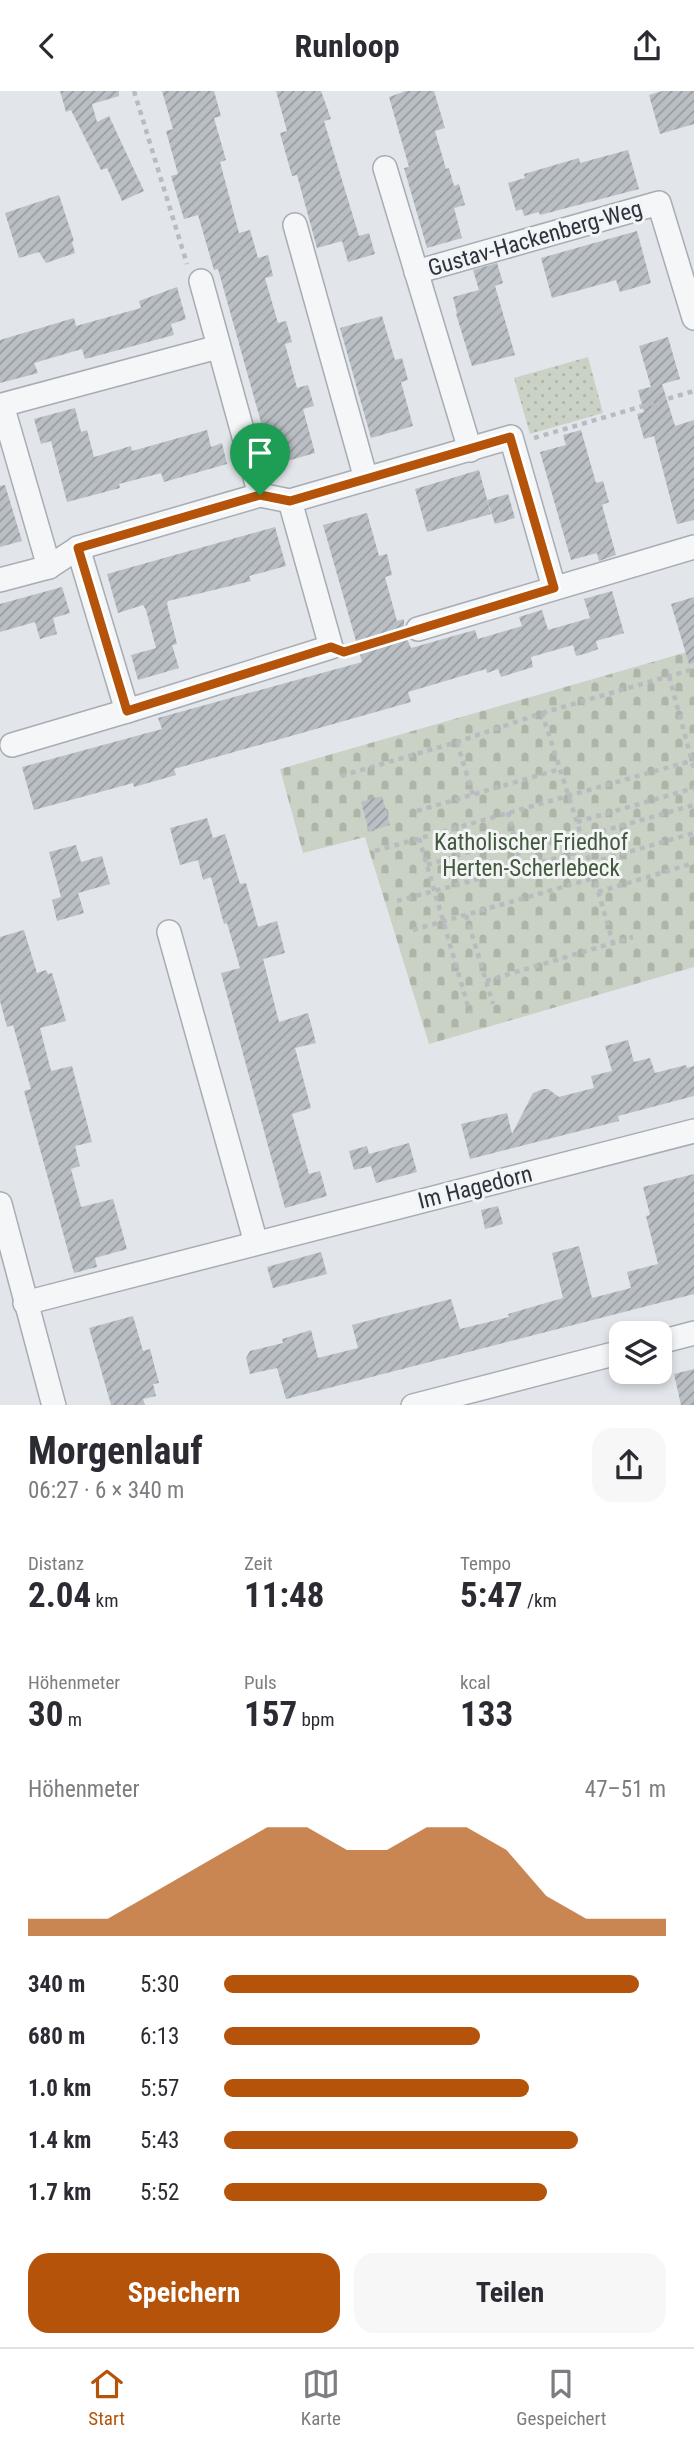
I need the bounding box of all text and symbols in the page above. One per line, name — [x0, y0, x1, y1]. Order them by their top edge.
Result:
icon: back — [28, 27, 66, 65]
text: Runloop — [295, 27, 399, 65]
icon: share — [628, 27, 666, 65]
street label: Gustav-Hackenberg-Weg — [425, 195, 645, 282]
pin — [230, 423, 290, 495]
icon: arrive — [241, 434, 279, 472]
park label: Katholischer Friedhof Herten-Scherlebeck — [434, 829, 629, 882]
street label: Im Hagedorn — [415, 1160, 535, 1215]
map controls — [609, 1321, 672, 1384]
button: layers — [609, 1321, 672, 1384]
button: share — [592, 1428, 666, 1502]
text: Morgenlauf — [28, 1429, 203, 1473]
text: 06:27 · 6 × 340 m — [28, 1477, 184, 1504]
text: Distanz — [28, 1552, 84, 1575]
text: Zeit — [244, 1552, 273, 1575]
text: Tempo — [460, 1552, 511, 1575]
text: 2.04 — [28, 1575, 91, 1616]
text: 11:48 — [244, 1575, 324, 1616]
text: 5:47 — [460, 1575, 523, 1616]
text: km — [91, 1589, 118, 1612]
text: /km — [523, 1589, 557, 1612]
text: Höhenmeter — [28, 1671, 120, 1694]
text: Puls — [244, 1671, 277, 1694]
text: kcal — [460, 1671, 491, 1694]
text: 30 — [28, 1694, 63, 1735]
text: 157 — [244, 1694, 297, 1735]
text: 133 — [460, 1694, 513, 1735]
text: m — [63, 1708, 82, 1731]
text: bpm — [297, 1708, 334, 1731]
text: Höhenmeter — [28, 1776, 140, 1803]
text: 47–51 m — [585, 1776, 666, 1803]
text: 340 m — [28, 1971, 85, 1998]
text: 5:30 — [140, 1971, 179, 1998]
text: 680 m — [28, 2023, 85, 2050]
text: 6:13 — [140, 2023, 179, 2050]
text: 1.0 km — [28, 2075, 91, 2102]
text: 5:57 — [140, 2075, 179, 2102]
text: 1.4 km — [28, 2127, 91, 2154]
text: 5:43 — [140, 2127, 179, 2154]
text: 1.7 km — [28, 2179, 91, 2206]
text: 5:52 — [140, 2179, 179, 2206]
button: Speichern — [28, 2253, 340, 2333]
button: Teilen — [354, 2253, 666, 2333]
tab: Start — [88, 2365, 126, 2430]
tab: Karte — [301, 2365, 341, 2430]
tab: Gespeichert — [516, 2365, 606, 2430]

